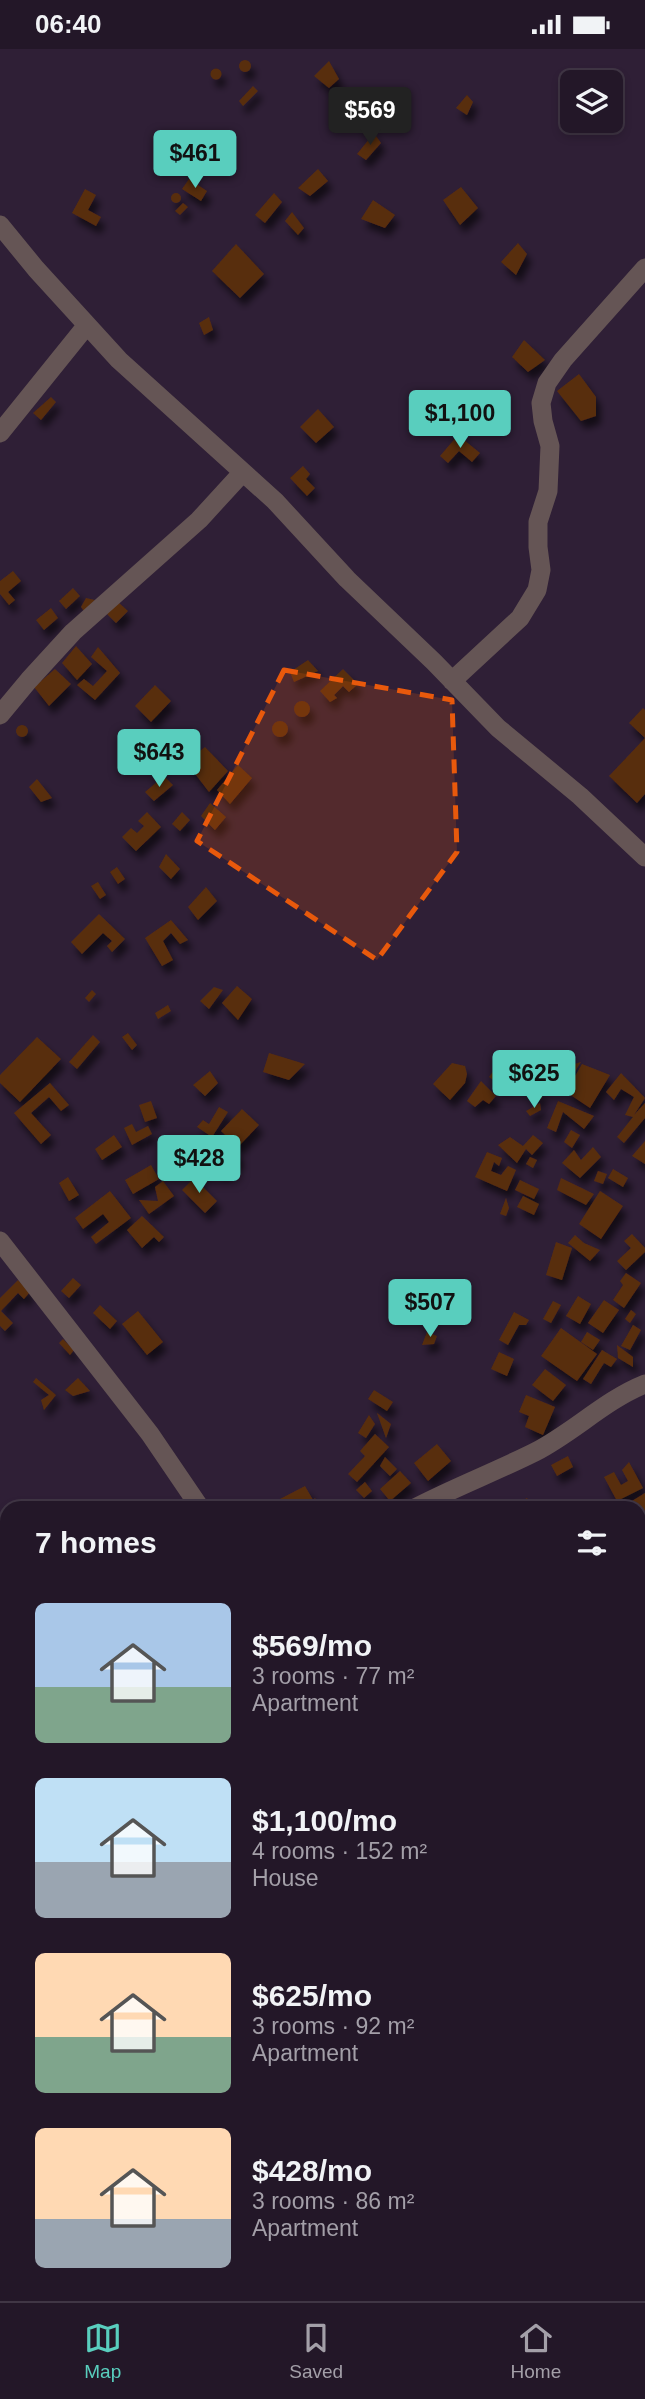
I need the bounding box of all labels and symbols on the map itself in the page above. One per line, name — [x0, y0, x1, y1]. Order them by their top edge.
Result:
pin: $569 — [329, 87, 411, 147]
pin: $461 — [154, 131, 236, 190]
pin: $1,100 — [403, 391, 517, 450]
pin: $643 — [118, 729, 200, 789]
pin: $625 — [493, 1051, 575, 1110]
pin: $428 — [158, 1135, 240, 1195]
pin: $507 — [389, 1279, 471, 1339]

